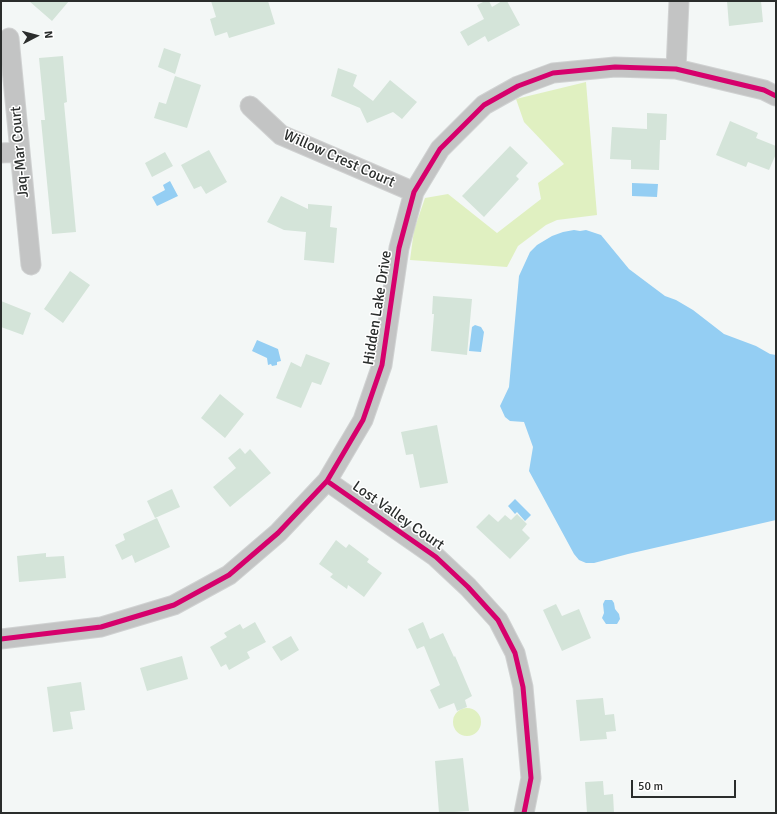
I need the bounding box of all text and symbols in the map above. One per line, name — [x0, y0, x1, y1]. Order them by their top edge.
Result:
north arrow — [16, 16, 56, 56]
text: N — [42, 30, 55, 39]
street label: Jaq-Mar Court — [7, 106, 33, 198]
street label: Willow Crest Court — [280, 126, 398, 192]
street label: Hidden Lake Drive — [360, 249, 396, 367]
street label: Lost Valley Court — [349, 478, 447, 554]
scale bar — [633, 772, 738, 798]
text: 50 m — [638, 779, 663, 794]

